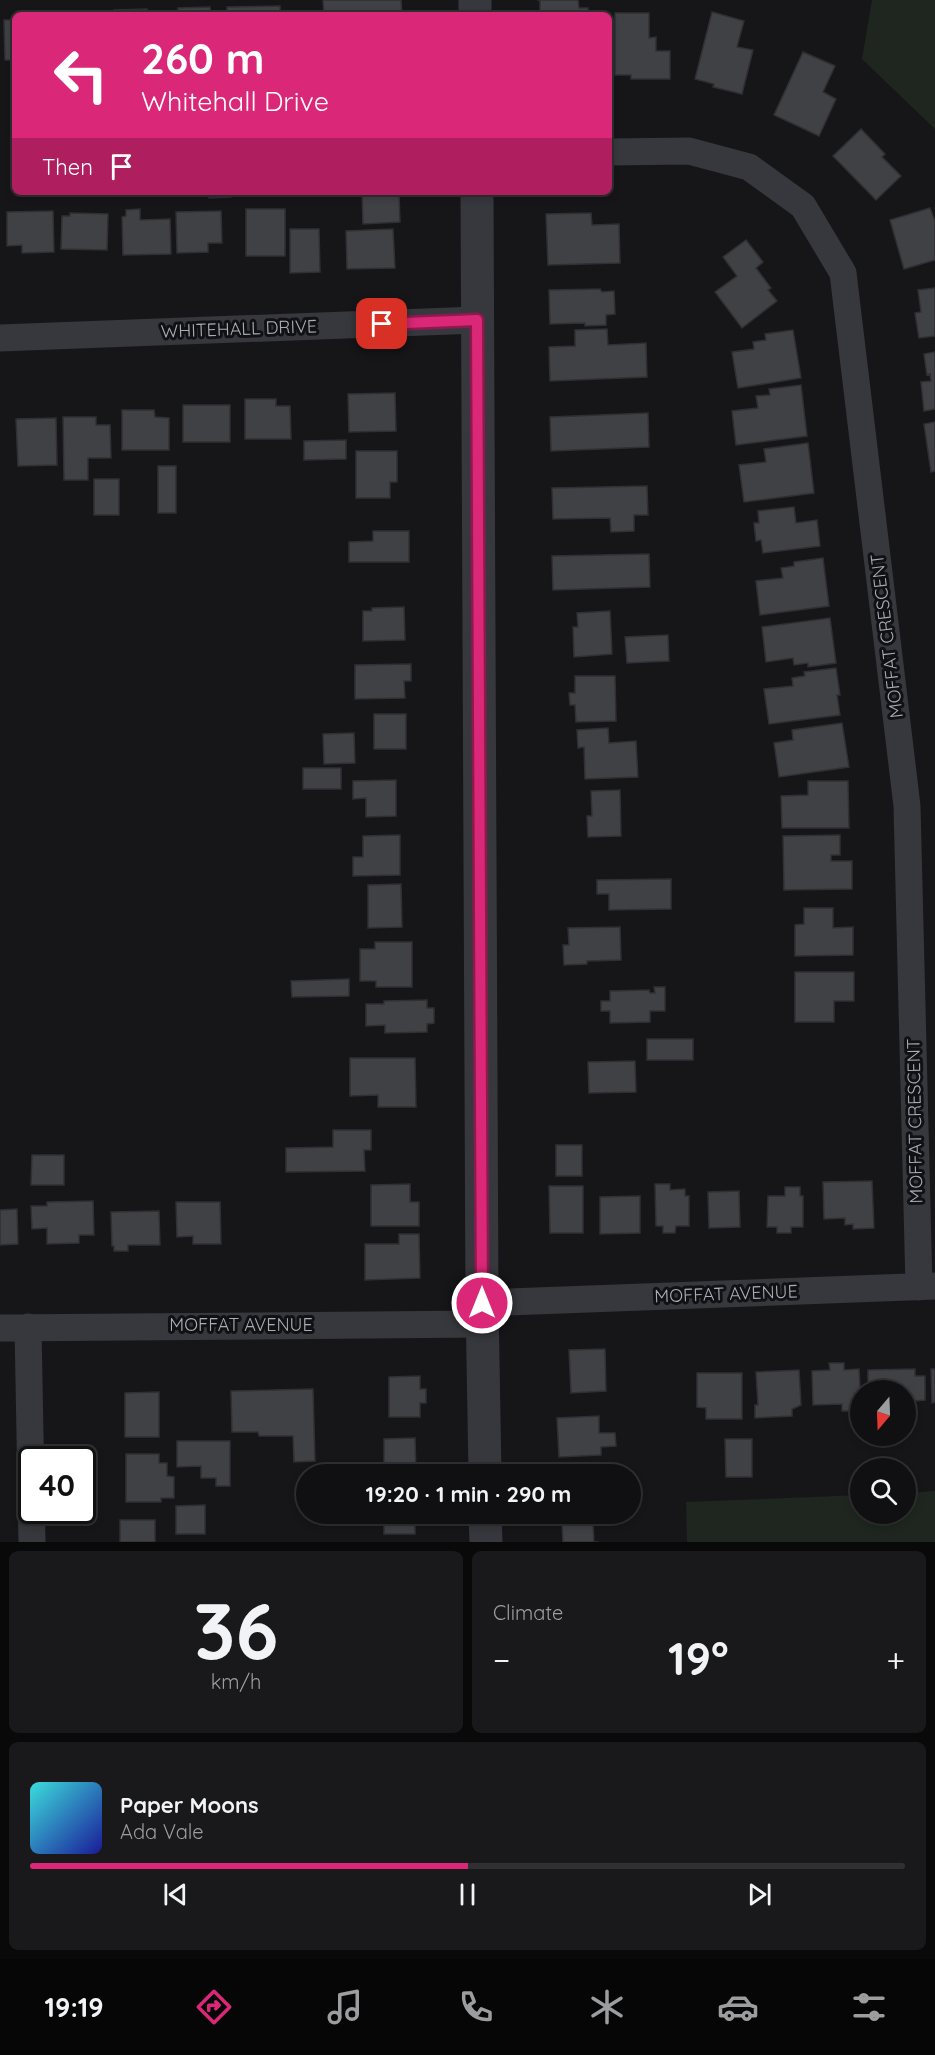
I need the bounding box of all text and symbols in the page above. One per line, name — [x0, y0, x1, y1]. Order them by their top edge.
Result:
text: 260 m — [141, 32, 264, 85]
icon: left — [42, 36, 120, 114]
text: Whitehall Drive — [141, 84, 329, 118]
icon: arrive — [105, 150, 138, 183]
text: Then — [42, 153, 93, 181]
pin — [356, 298, 407, 349]
icon: arrive — [365, 307, 398, 340]
street label: WHITEHALL DRIVE — [160, 314, 317, 343]
street label: MOFFAT CRESCENT — [865, 553, 908, 719]
street label: MOFFAT CRESCENT — [902, 1038, 927, 1204]
position arrow — [450, 1271, 514, 1335]
street label: MOFFAT AVENUE — [654, 1280, 798, 1307]
street label: MOFFAT AVENUE — [169, 1313, 313, 1336]
north arrow — [850, 1380, 916, 1446]
map controls — [850, 1380, 916, 1524]
speed limit sign: 40 — [18, 1446, 96, 1524]
button: search — [850, 1458, 916, 1524]
text: 19:20 · 1 min · 290 m — [366, 1480, 571, 1508]
text: 36 — [193, 1581, 279, 1679]
text: Climate — [493, 1600, 563, 1625]
text: 19° — [668, 1630, 729, 1686]
text: − — [493, 1639, 510, 1680]
text: + — [886, 1639, 905, 1680]
text: km/h — [211, 1669, 261, 1694]
text: Paper Moons — [120, 1791, 259, 1819]
text: Ada Vale — [120, 1819, 204, 1844]
icon: previous — [159, 1878, 192, 1911]
icon: pause — [451, 1878, 484, 1911]
icon: next — [743, 1878, 776, 1911]
icon: directions — [193, 1986, 235, 2028]
icon: music — [324, 1986, 366, 2028]
icon: phone — [455, 1986, 497, 2028]
icon: climate — [586, 1986, 628, 2028]
icon: car — [717, 1986, 759, 2028]
icon: filters — [848, 1986, 890, 2028]
text: 19:19 — [45, 1990, 104, 2024]

